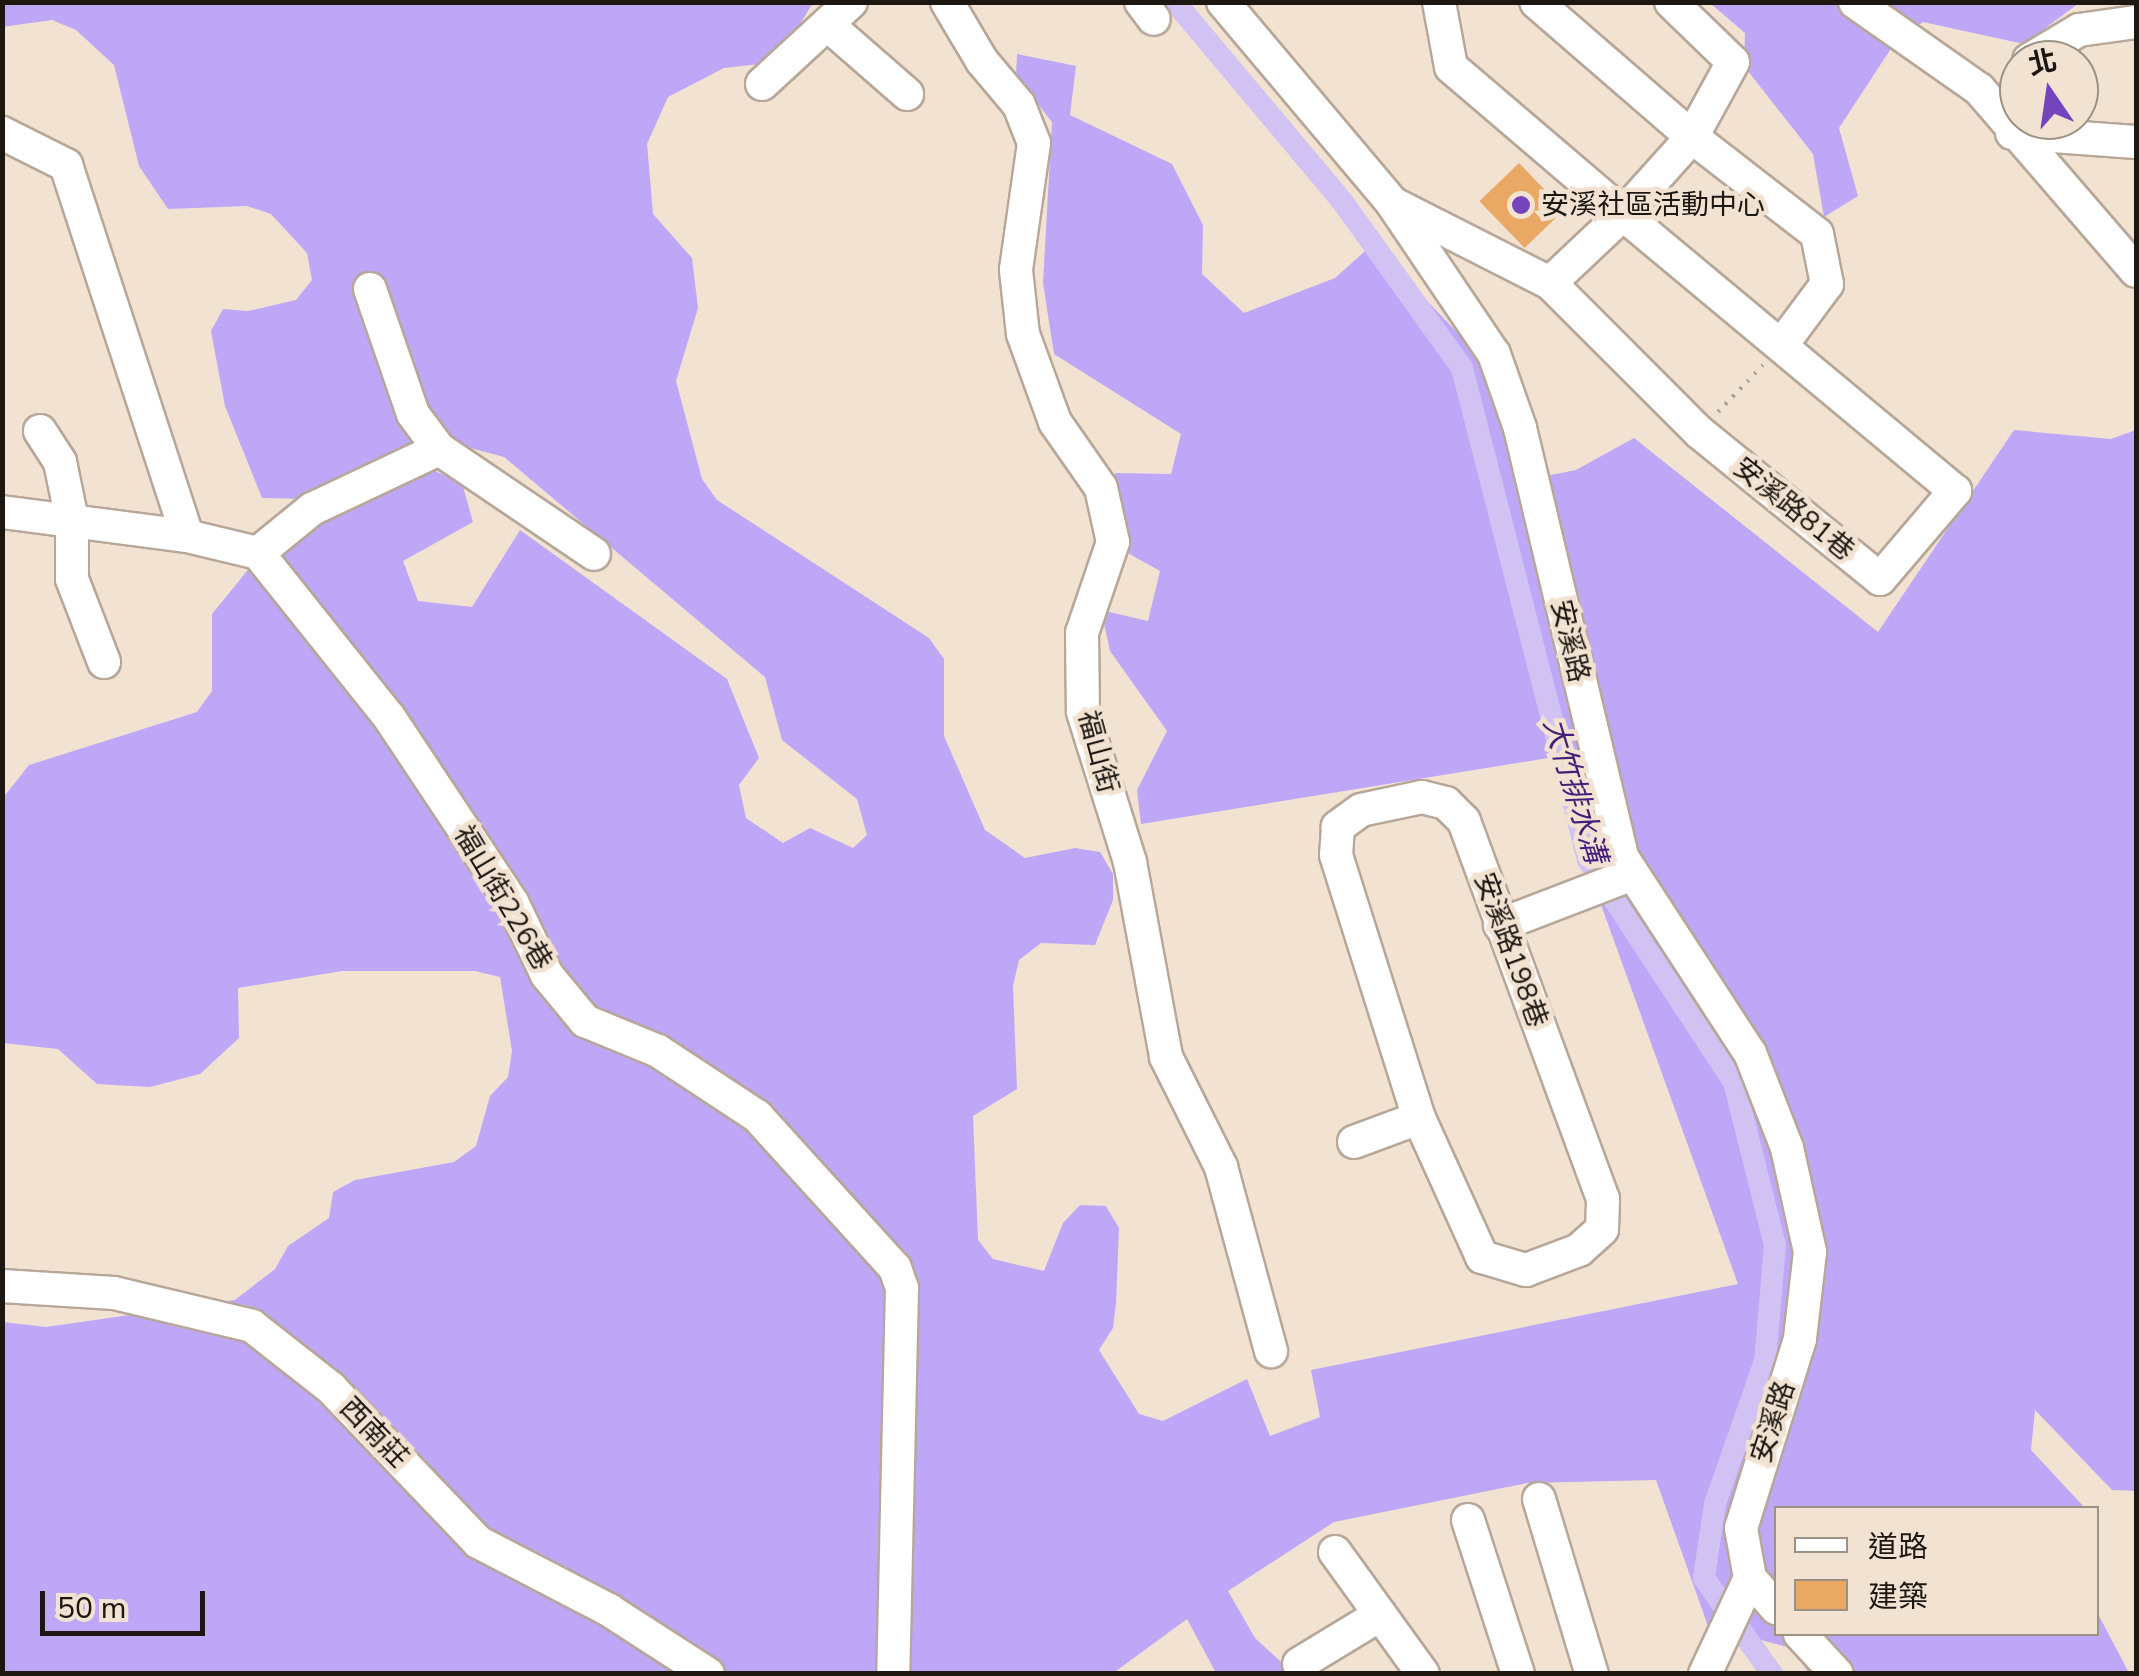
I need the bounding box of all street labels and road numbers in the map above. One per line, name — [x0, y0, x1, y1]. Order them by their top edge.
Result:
street label: 安溪路81巷 — [1727, 450, 1861, 568]
street label: 安溪路 — [1544, 596, 1596, 686]
street label: 福山街 — [1071, 707, 1125, 797]
street label: 福山街226巷 — [447, 820, 559, 976]
street label: 安溪路198巷 — [1467, 868, 1555, 1032]
street label: 安溪路 — [1744, 1377, 1802, 1467]
street label: 西南莊 — [333, 1391, 415, 1475]

